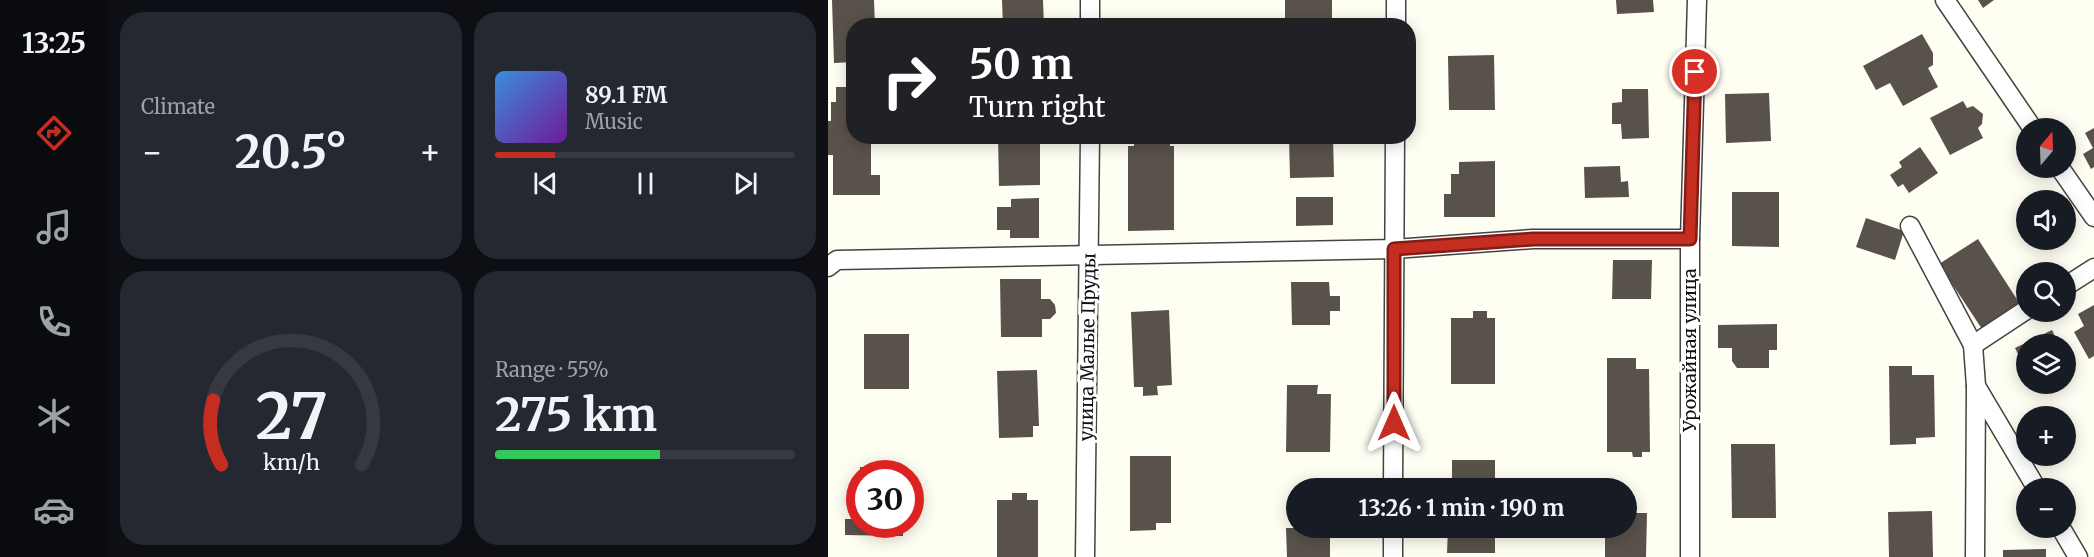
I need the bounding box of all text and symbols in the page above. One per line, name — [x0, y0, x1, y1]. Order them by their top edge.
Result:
text: 13:25 — [22, 26, 86, 60]
text: 50 m — [969, 38, 1073, 90]
icon: right — [870, 42, 948, 120]
pin — [1669, 46, 1720, 97]
icon: arrive — [1678, 55, 1711, 88]
text: 89.1 FM — [585, 81, 668, 109]
text: Turn right — [969, 90, 1106, 124]
text: Climate — [141, 94, 215, 119]
text: Music — [585, 109, 643, 134]
icon: directions — [33, 112, 75, 154]
north arrow — [2016, 118, 2076, 178]
map controls — [2016, 118, 2076, 538]
text: 20.5° — [235, 124, 347, 180]
text: − — [141, 132, 163, 173]
text: + — [419, 132, 441, 173]
icon: previous — [529, 167, 562, 200]
icon: pause — [629, 167, 662, 200]
icon: next — [729, 167, 762, 200]
button: sound — [2016, 190, 2076, 250]
icon: music — [33, 206, 75, 248]
street label: улица Малые Пруды — [1074, 253, 1101, 441]
button: search — [2016, 262, 2076, 322]
street label: Урожайная улица — [1678, 268, 1701, 433]
icon: phone — [33, 301, 75, 343]
button: layers — [2016, 334, 2076, 394]
text: Range · 55% — [495, 357, 609, 382]
text: 27 — [255, 378, 327, 456]
text: 275 km — [495, 387, 657, 443]
position arrow — [1362, 391, 1426, 455]
icon: climate — [33, 395, 75, 437]
button: + — [2016, 406, 2076, 466]
text: km/h — [263, 449, 319, 476]
speed limit sign: 30 — [846, 460, 924, 538]
button: − — [2016, 478, 2076, 538]
icon: car — [33, 489, 75, 531]
text: 13:26 · 1 min · 190 m — [1359, 494, 1564, 522]

